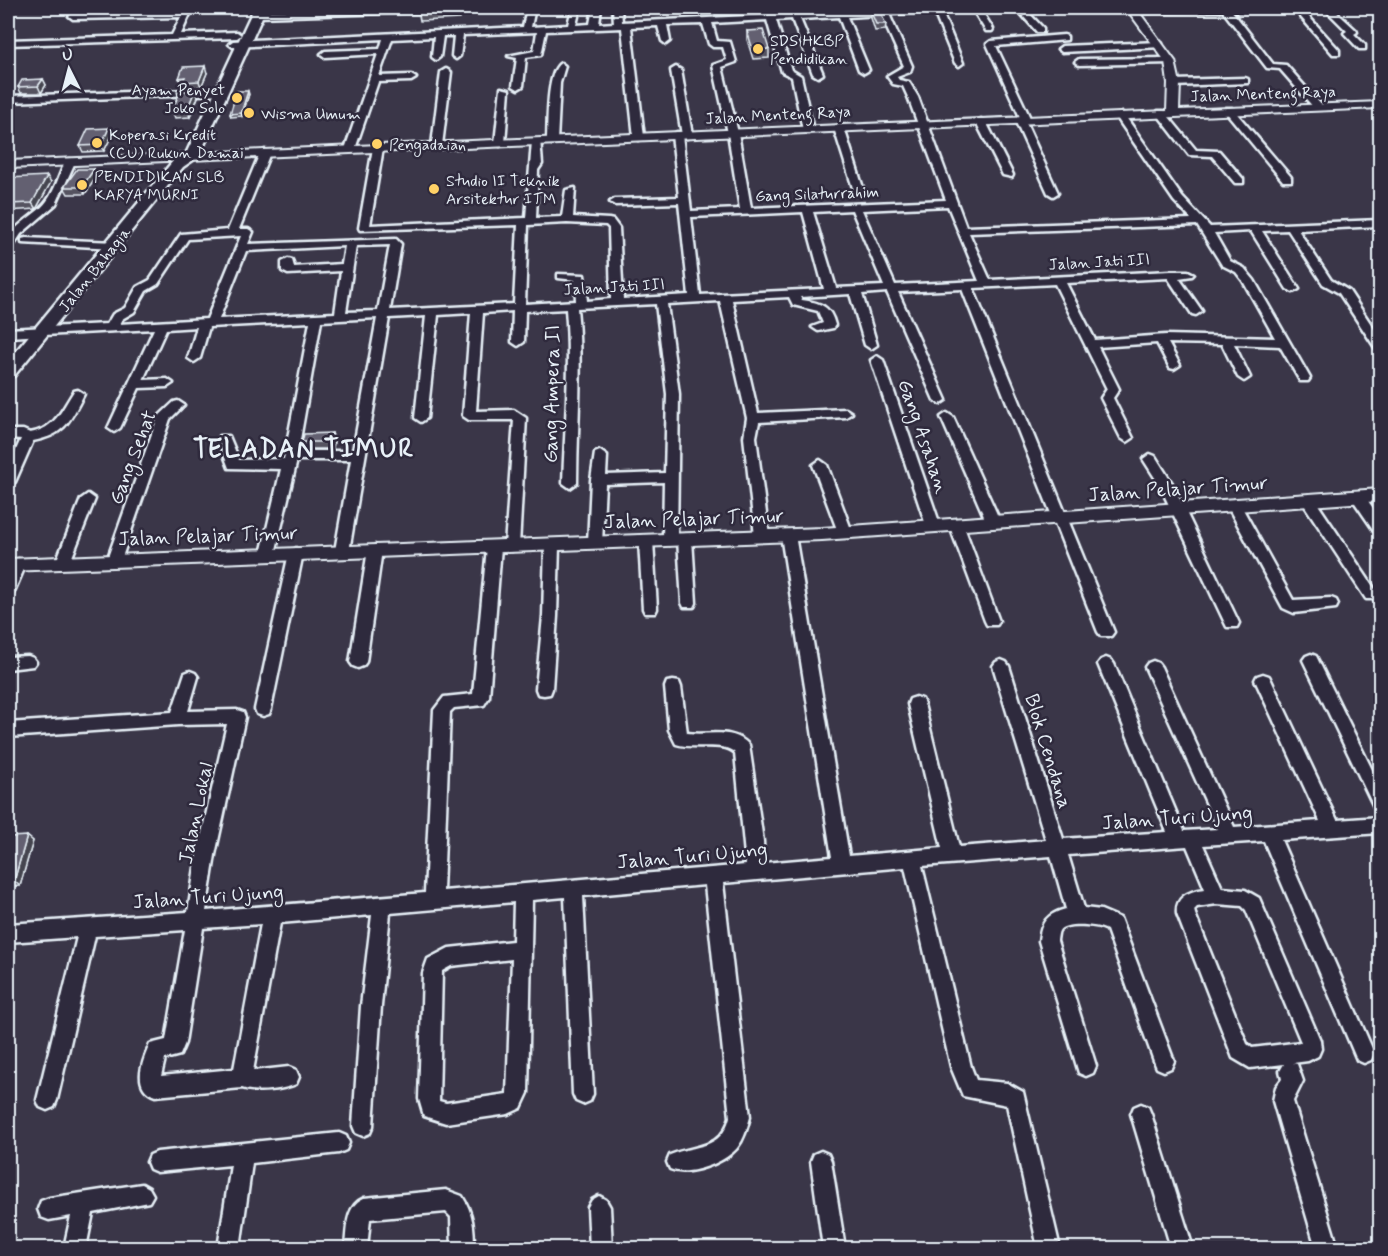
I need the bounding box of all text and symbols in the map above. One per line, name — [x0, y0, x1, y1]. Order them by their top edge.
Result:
place label: SDS HKBP Pendidikan — [770, 31, 848, 70]
north arrow — [39, 39, 99, 99]
marker: SDS HKBP Pendidikan — [751, 42, 765, 56]
text: U — [61, 45, 74, 67]
place label: Ayam Penyet Joko Solo — [132, 80, 225, 119]
street label: Jalan Menteng Raya — [1190, 81, 1336, 109]
marker: Ayam Penyet Joko Solo — [230, 91, 244, 105]
street label: Jalan Menteng Raya — [705, 101, 852, 131]
place label: Wisma Umum — [261, 104, 361, 125]
marker: Wisma Umum — [242, 106, 256, 120]
place label: Koperasi Kredit (CU) Rukun Damai — [109, 125, 244, 164]
place label: Pengadaian — [389, 135, 466, 157]
marker: Koperasi Kredit (CU) Rukun Damai — [90, 136, 104, 150]
marker: Pengadaian — [370, 137, 384, 151]
place label: PENDIDIKAN SLB KARYA MURNI — [94, 167, 225, 206]
place label: Studio II Teknik Arsitektur ITM — [446, 171, 559, 210]
marker: PENDIDIKAN SLB KARYA MURNI — [75, 178, 89, 192]
marker: Studio II Teknik Arsitektur ITM — [427, 182, 441, 196]
street label: Gang Silaturrahim — [755, 182, 879, 208]
street label: Jalan Bahagia — [54, 223, 137, 318]
street label: Jalan Jati III — [1048, 249, 1150, 276]
street label: Jalan Jati III — [563, 274, 665, 301]
street label: Gang Ampera II — [538, 325, 568, 463]
street label: Gang Asahan — [890, 376, 955, 498]
street label: Gang Sehat — [103, 407, 165, 509]
district label: TELADAN TIMUR — [193, 433, 415, 467]
street label: Jalan Pelajar Timur — [1087, 470, 1269, 509]
street label: Jalan Pelajar Timur — [604, 503, 785, 536]
street label: Jalan Pelajar Timur — [118, 520, 299, 553]
street label: Blok Cendana — [1017, 691, 1078, 812]
street label: Jalan Lokal — [173, 760, 220, 867]
street label: Jalan Turi Ujung — [1101, 800, 1253, 838]
street label: Jalan Turi Ujung — [616, 836, 769, 878]
street label: Jalan Turi Ujung — [132, 879, 284, 917]

